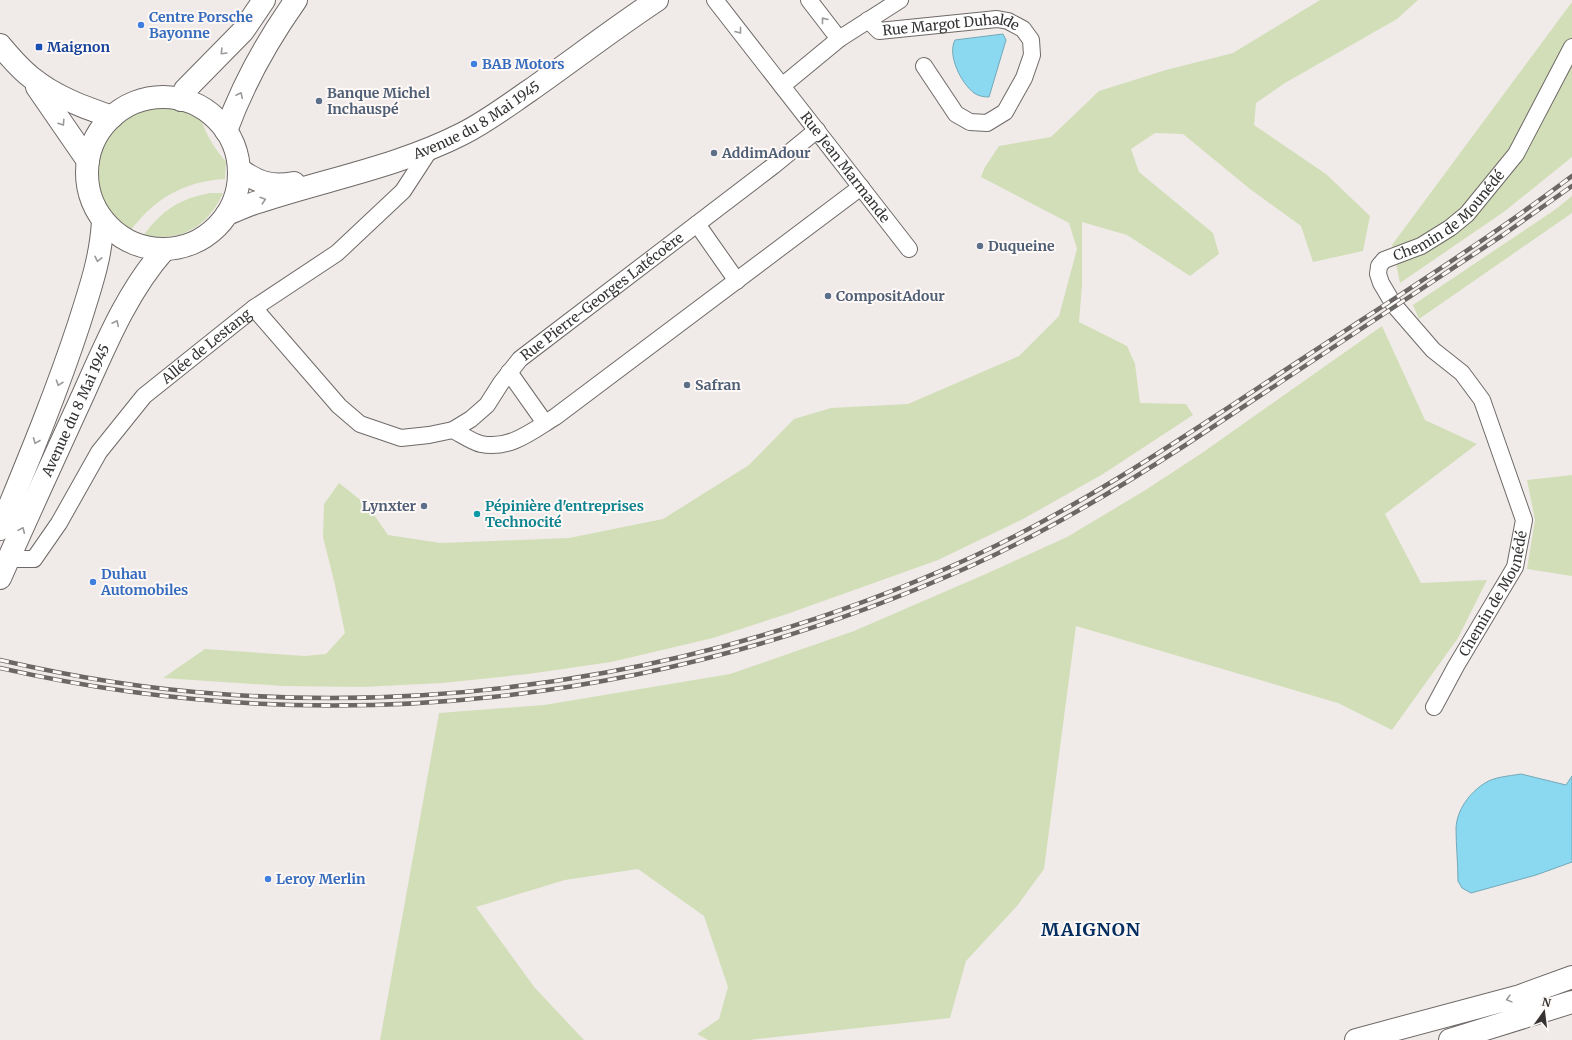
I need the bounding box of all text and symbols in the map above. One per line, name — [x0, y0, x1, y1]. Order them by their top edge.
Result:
place label: Centre Porsche Bayonne — [149, 8, 253, 42]
street label: Rue Margot Duhalde — [881, 10, 1023, 40]
one-way arrow — [821, 17, 828, 24]
marker: Centre Porsche Bayonne — [136, 20, 146, 30]
one-way arrow — [734, 27, 741, 34]
place label: Maignon — [47, 38, 110, 56]
marker: Maignon — [34, 42, 44, 52]
one-way arrow — [220, 47, 228, 55]
place label: BAB Motors — [482, 55, 565, 73]
marker: BAB Motors — [469, 59, 479, 69]
street label: Avenue du 8 Mai 1945 — [410, 77, 544, 163]
place label: Banque Michel Inchauspé — [327, 84, 430, 118]
one-way arrow — [235, 92, 243, 99]
marker: Banque Michel Inchauspé — [314, 96, 324, 106]
street label: Rue Jean Marmande — [797, 108, 894, 226]
one-way arrow — [57, 119, 64, 126]
place label: AddimAdour — [721, 144, 811, 162]
marker: AddimAdour — [709, 148, 719, 158]
street label: Chemin de Mounédé — [1391, 166, 1508, 265]
one-way arrow — [260, 196, 267, 205]
street label: Rue Pierre-Georges Latécoère — [517, 229, 687, 364]
place label: Duqueine — [988, 237, 1055, 255]
marker: Duqueine — [975, 241, 985, 251]
one-way arrow — [95, 256, 103, 263]
place label: CompositAdour — [836, 287, 945, 305]
marker: CompositAdour — [823, 291, 833, 301]
street label: Allée de Lestang — [157, 304, 255, 388]
one-way arrow — [111, 319, 119, 327]
street label: Avenue du 8 Mai 1945 — [37, 341, 114, 480]
place label: Safran — [695, 376, 741, 394]
one-way arrow — [55, 379, 63, 386]
marker: Safran — [682, 380, 692, 390]
one-way arrow — [33, 437, 41, 445]
place label: Lynxter — [362, 497, 416, 515]
place label: Pépinière d'entreprises Technocité — [485, 497, 644, 531]
marker: Lynxter — [419, 501, 429, 511]
marker: Pépinière d'entreprises Technocité — [472, 509, 482, 519]
one-way arrow — [17, 527, 25, 534]
street label: Chemin de Mounédé — [1455, 529, 1531, 660]
place label: Duhau Automobiles — [100, 565, 188, 599]
marker: Duhau Automobiles — [88, 577, 98, 587]
place label: Leroy Merlin — [276, 870, 366, 888]
marker: Leroy Merlin — [263, 874, 273, 884]
district label: MAIGNON — [1041, 918, 1141, 941]
north arrow — [1524, 992, 1564, 1032]
one-way arrow — [1506, 994, 1513, 1003]
text: N — [1541, 994, 1553, 1010]

